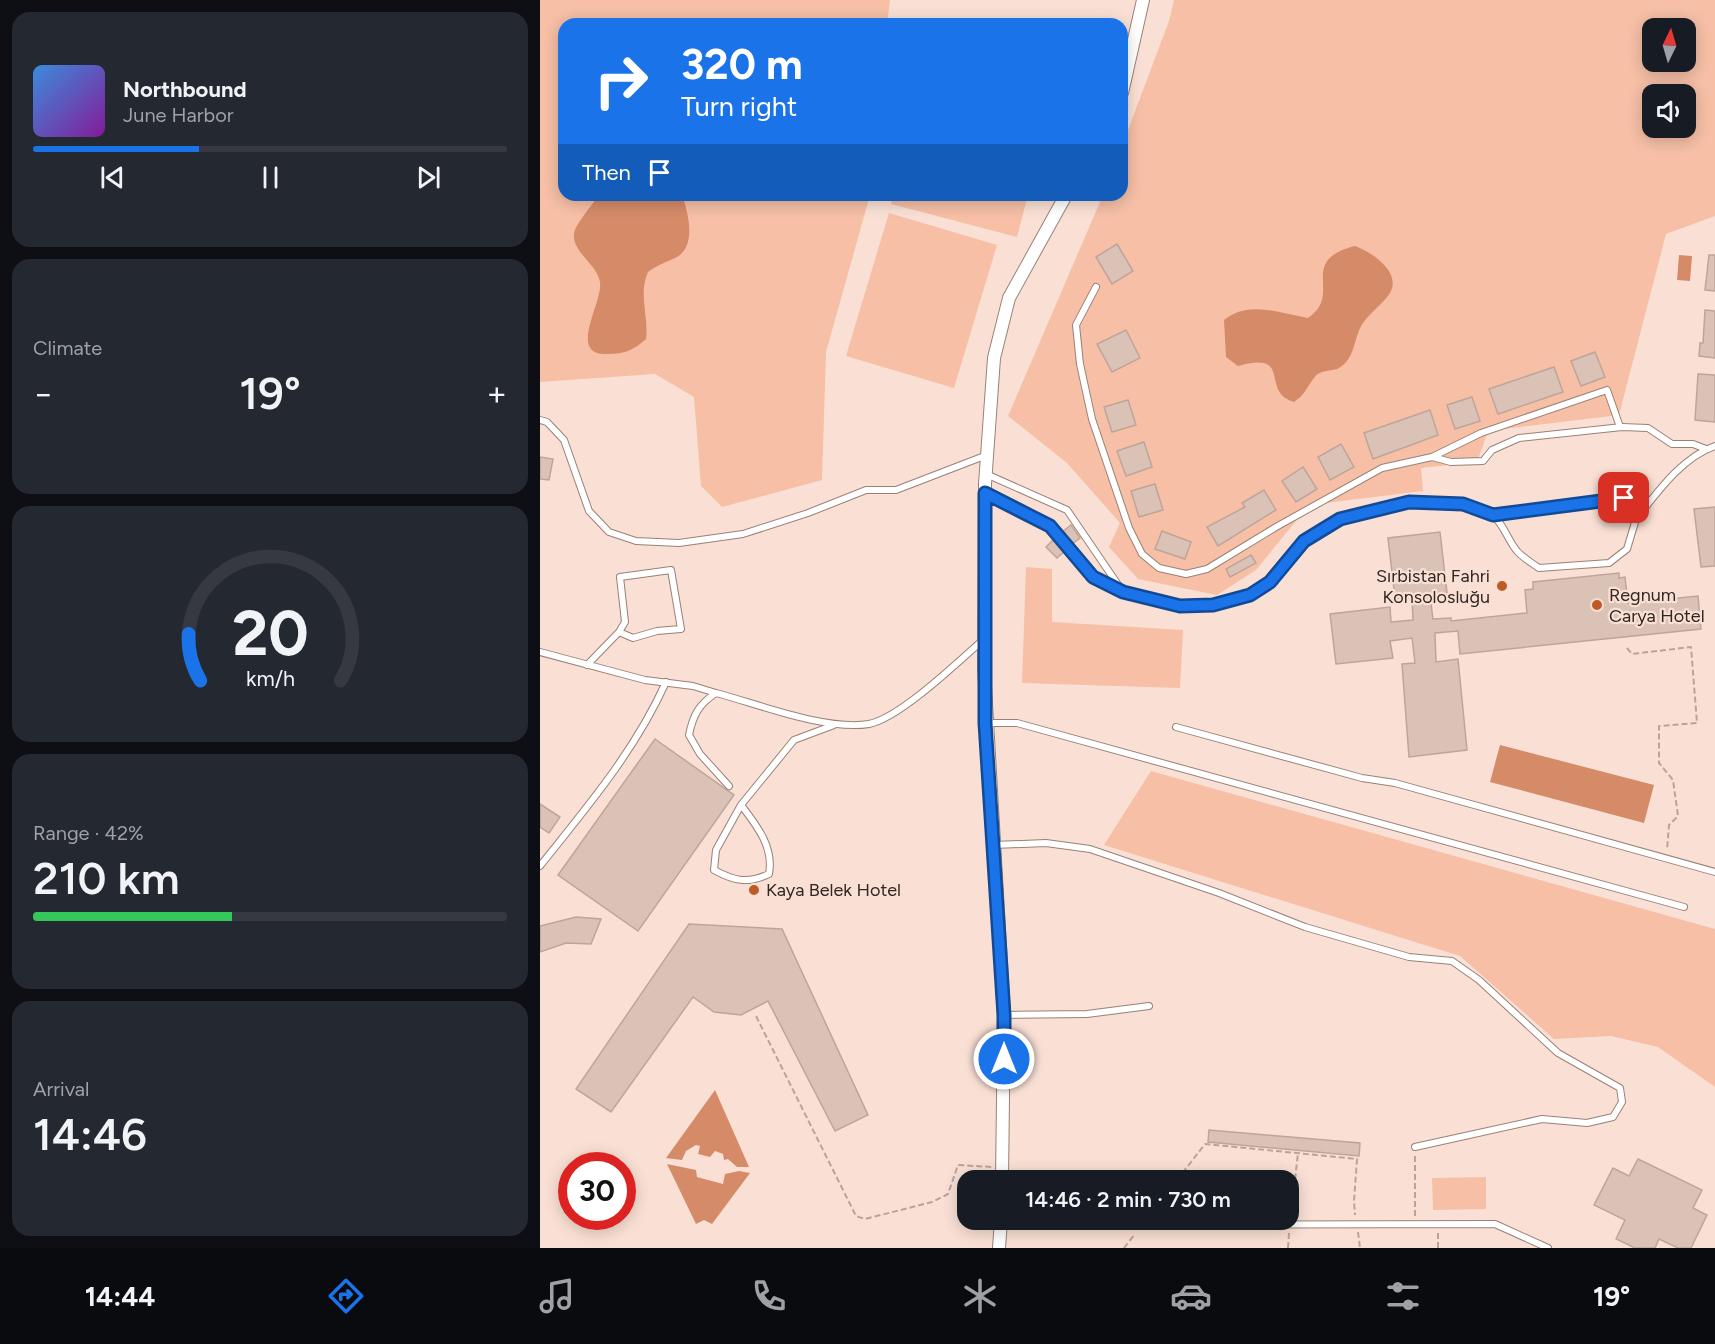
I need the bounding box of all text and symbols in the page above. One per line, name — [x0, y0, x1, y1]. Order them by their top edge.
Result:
north arrow — [1642, 18, 1696, 72]
map controls — [1642, 18, 1696, 138]
text: 320 m — [681, 39, 803, 90]
icon: right — [582, 42, 660, 120]
text: Northbound — [123, 76, 247, 103]
button: sound — [1642, 84, 1696, 138]
text: Turn right — [681, 90, 797, 123]
text: June Harbor — [123, 103, 234, 127]
icon: arrive — [643, 156, 676, 189]
text: Then — [582, 159, 631, 186]
icon: previous — [96, 161, 129, 194]
icon: pause — [254, 161, 287, 194]
icon: next — [412, 161, 445, 194]
text: Climate — [33, 336, 102, 360]
text: 19° — [239, 366, 301, 420]
text: − — [33, 374, 54, 413]
text: + — [486, 374, 507, 413]
pin — [1598, 472, 1649, 523]
icon: arrive — [1607, 481, 1640, 514]
place label: Sırbistan Fahri Konsolosluğu — [1376, 565, 1490, 608]
marker: Sırbistan Fahri Konsolosluğu — [1495, 579, 1509, 593]
place label: Regnum Carya Hotel — [1609, 584, 1705, 627]
text: 20 — [232, 596, 308, 671]
marker: Regnum Carya Hotel — [1590, 598, 1604, 612]
text: km/h — [246, 666, 294, 691]
text: Range · 42% — [33, 821, 144, 845]
text: 210 km — [33, 851, 180, 905]
place label: Kaya Belek Hotel — [766, 879, 901, 901]
marker: Kaya Belek Hotel — [747, 883, 761, 897]
position arrow — [972, 1027, 1036, 1091]
text: Arrival — [33, 1077, 89, 1101]
text: 14:46 — [33, 1107, 147, 1161]
speed limit sign: 30 — [558, 1152, 636, 1230]
text: 14:46 · 2 min · 730 m — [1025, 1186, 1231, 1213]
icon: directions — [325, 1275, 367, 1317]
icon: music — [536, 1275, 578, 1317]
icon: phone — [748, 1275, 790, 1317]
icon: climate — [959, 1275, 1001, 1317]
icon: car — [1170, 1275, 1212, 1317]
icon: filters — [1382, 1275, 1424, 1317]
text: 14:44 — [85, 1280, 155, 1313]
text: 19° — [1593, 1280, 1630, 1313]

